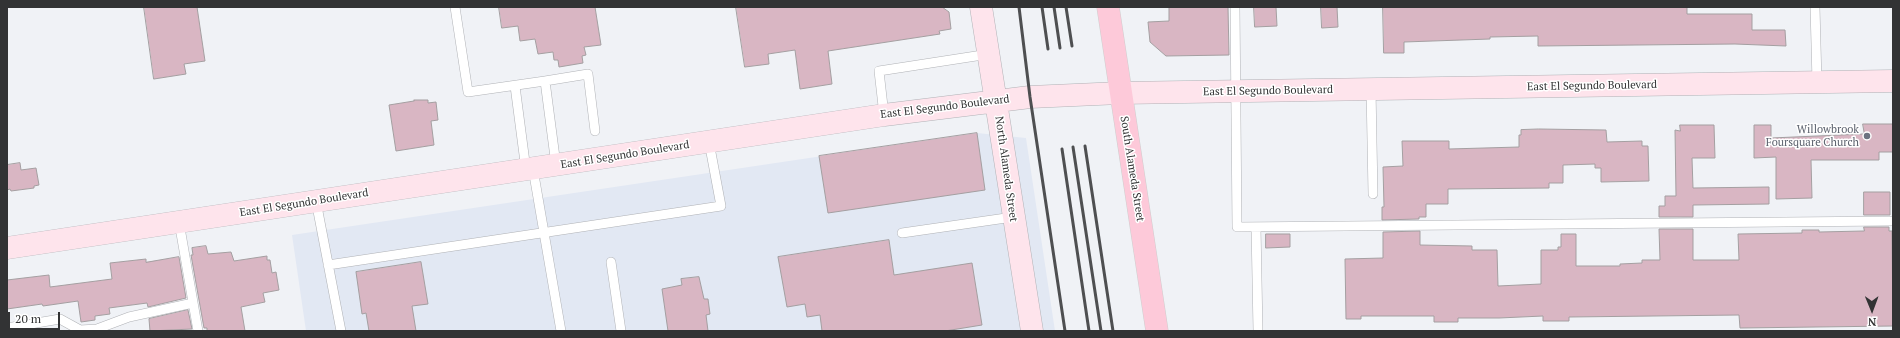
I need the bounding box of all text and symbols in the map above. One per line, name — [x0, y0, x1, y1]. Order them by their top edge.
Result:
street label: East El Segundo Boulevard — [1527, 78, 1657, 94]
street label: East El Segundo Boulevard — [1203, 83, 1333, 99]
street label: East El Segundo Boulevard — [880, 93, 1010, 121]
street label: North Alameda Street — [992, 115, 1020, 223]
street label: South Alameda Street — [1117, 115, 1147, 223]
place label: Willowbrook Foursquare Church — [1766, 123, 1859, 149]
marker: Willowbrook Foursquare Church — [1862, 131, 1872, 141]
street label: East El Segundo Boulevard — [560, 138, 690, 172]
street label: East El Segundo Boulevard — [239, 186, 369, 220]
north arrow — [1852, 290, 1892, 330]
scale bar — [10, 304, 62, 330]
text: 20 m — [15, 311, 41, 326]
text: N — [1868, 315, 1877, 329]

